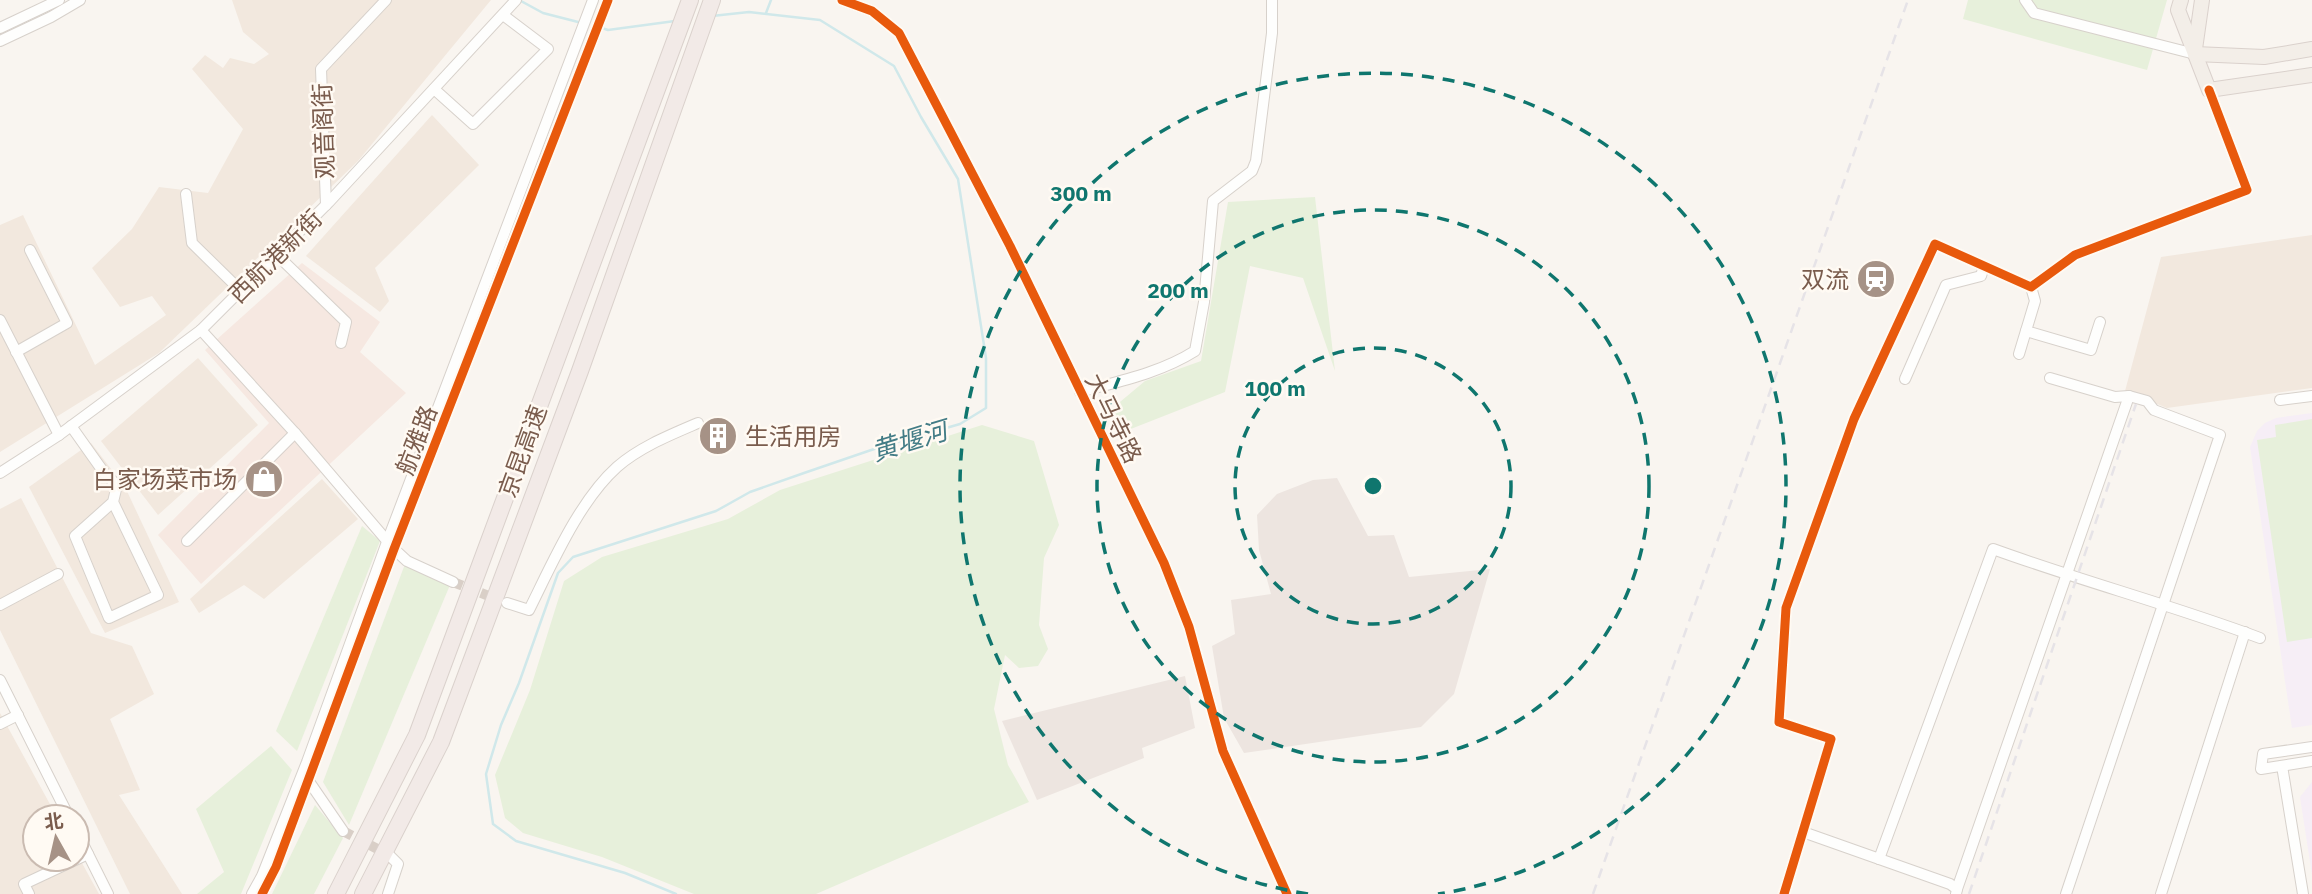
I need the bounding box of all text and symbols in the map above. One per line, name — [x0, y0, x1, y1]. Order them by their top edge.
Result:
street label: 观音阁街 — [305, 82, 341, 180]
text: 300 m — [1050, 179, 1112, 207]
street label: 西航港新街 — [221, 202, 329, 310]
station icon: 双流 — [1855, 258, 1897, 300]
place label: 双流 — [1801, 263, 1849, 295]
text: 200 m — [1147, 276, 1209, 304]
street label: 大马寺路 — [1079, 368, 1149, 468]
text: 100 m — [1244, 374, 1306, 402]
street label: 京昆高速 — [491, 400, 553, 502]
street label: 航雅路 — [388, 401, 444, 479]
water label: 黄堰河 — [867, 411, 956, 468]
building icon: 生活用房 — [697, 415, 739, 457]
place label: 生活用房 — [745, 420, 841, 452]
shop icon: 白家场菜市场 — [243, 458, 285, 500]
place label: 白家场菜市场 — [93, 463, 237, 495]
centre of rings — [1361, 474, 1385, 498]
north arrow — [21, 803, 91, 873]
text: 北 — [43, 808, 65, 834]

